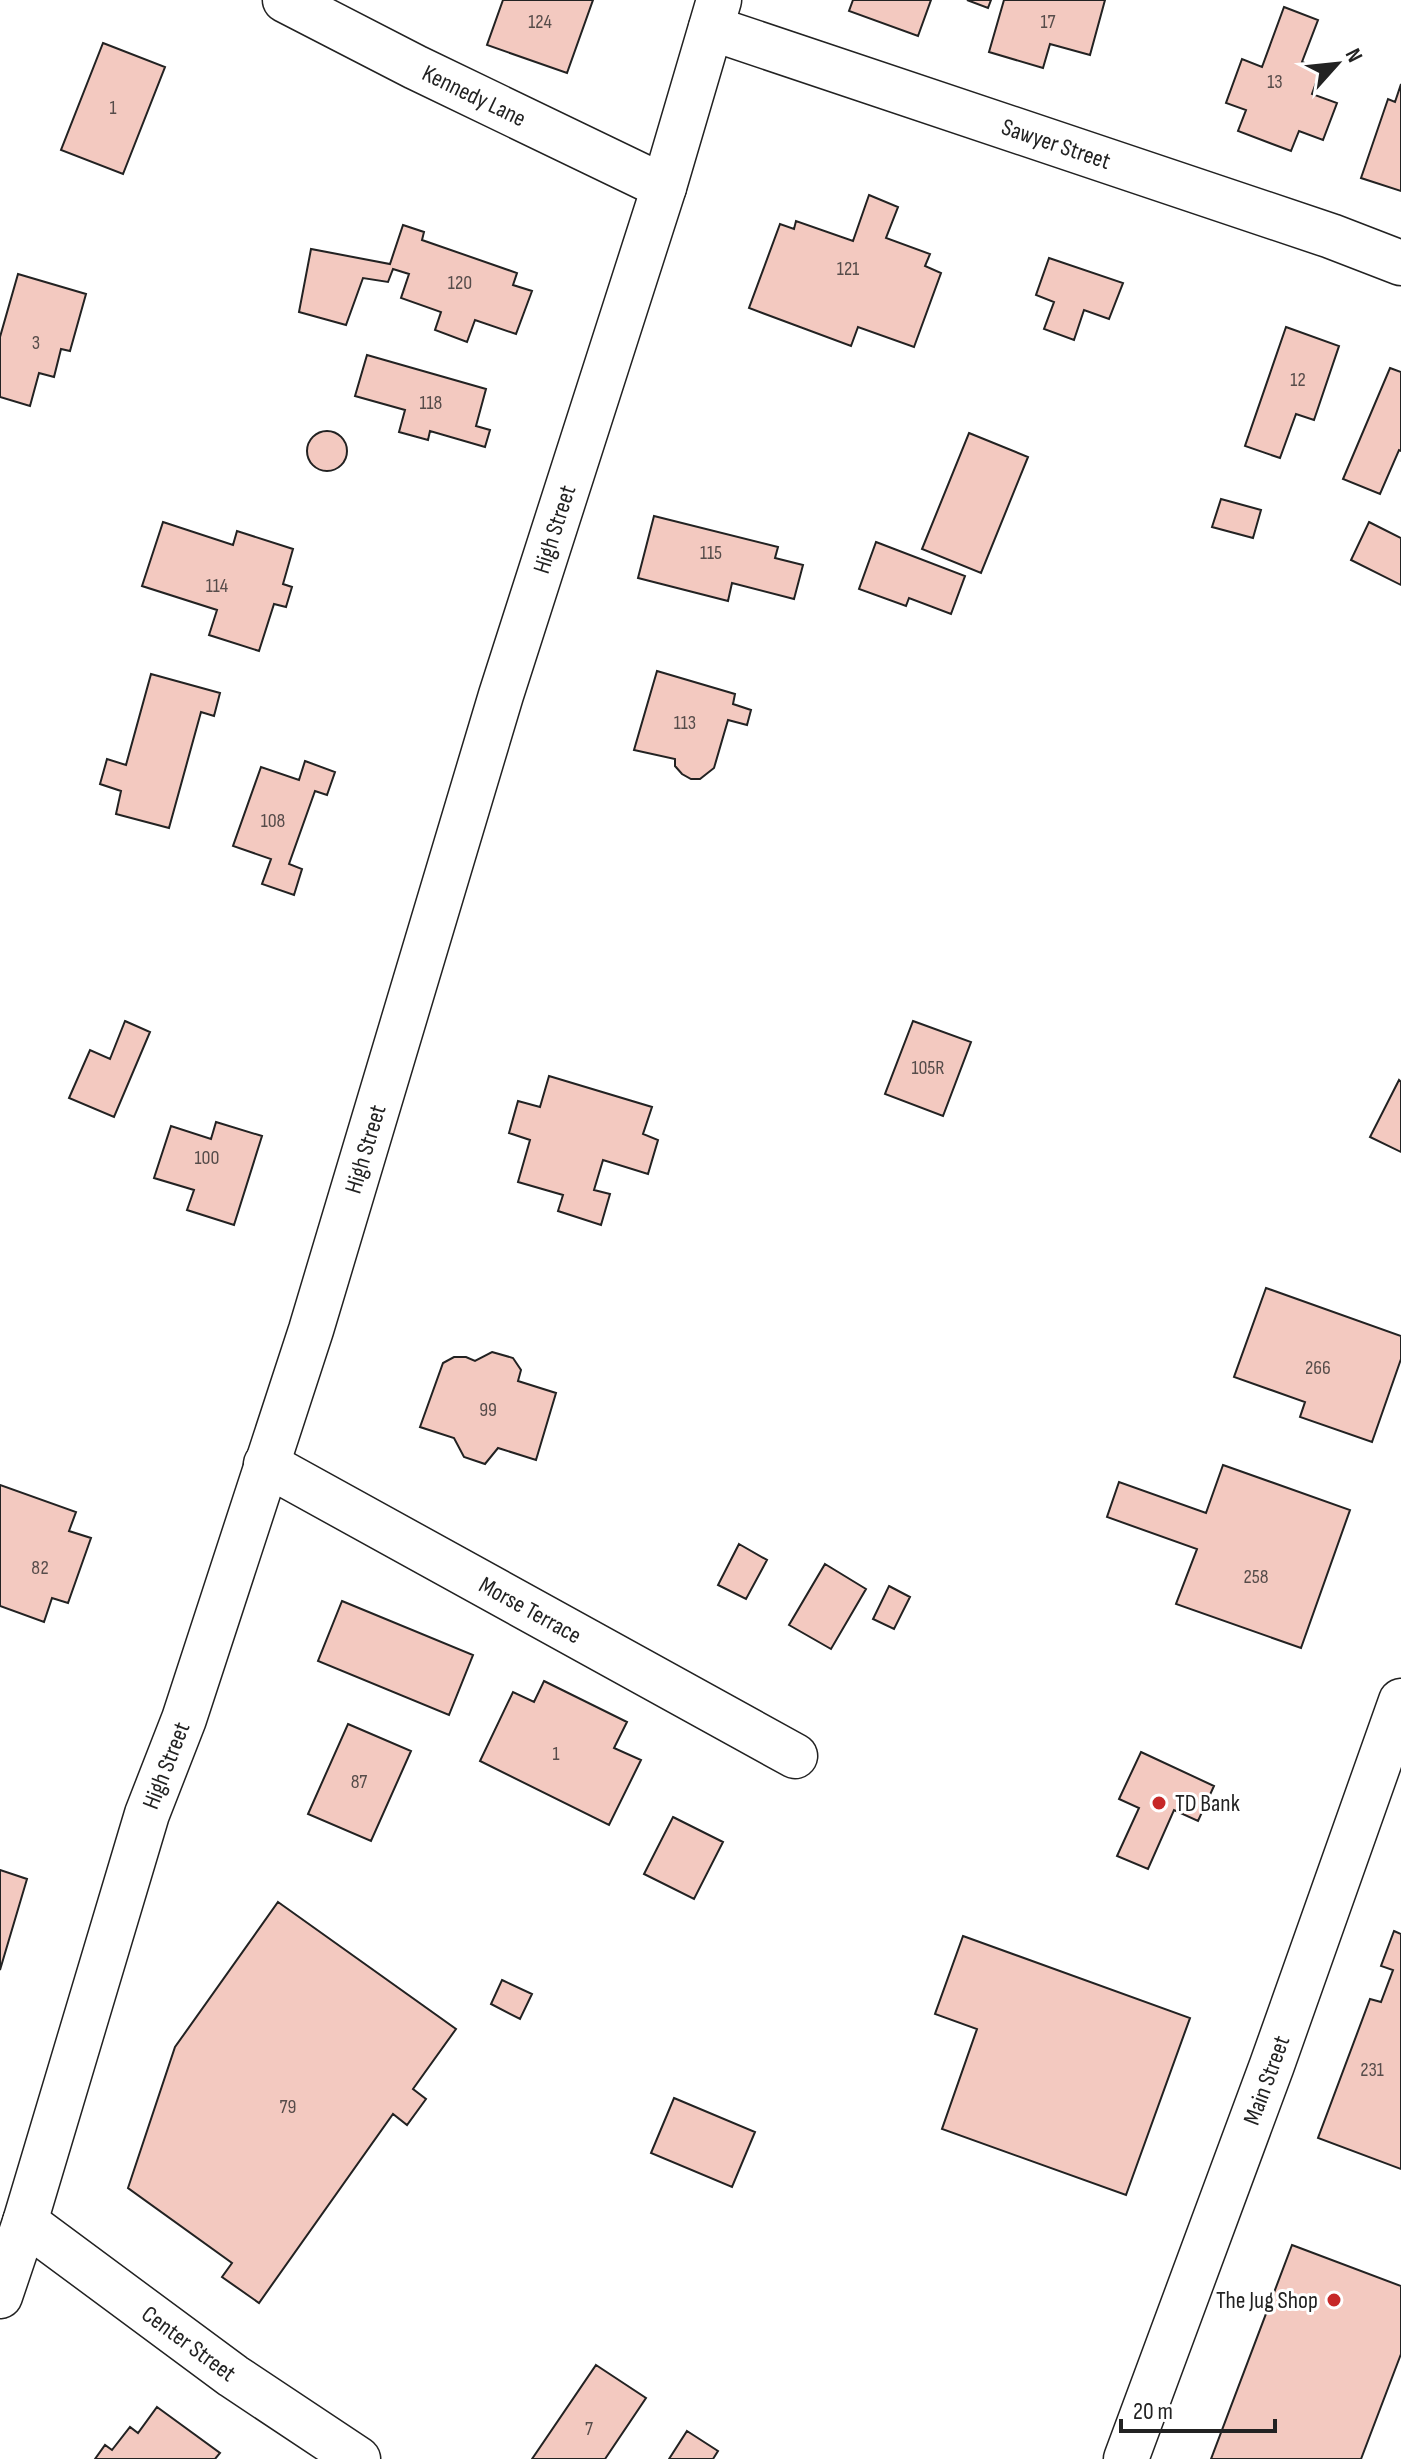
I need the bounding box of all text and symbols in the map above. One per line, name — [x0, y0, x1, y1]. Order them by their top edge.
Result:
house number: 124 — [528, 10, 552, 34]
house number: 17 — [1041, 10, 1055, 34]
north arrow — [1297, 24, 1377, 104]
text: N — [1339, 44, 1368, 67]
street label: Kennedy Lane — [418, 58, 531, 133]
house number: 13 — [1267, 70, 1283, 94]
house number: 1 — [110, 96, 117, 120]
street label: Sawyer Street — [998, 112, 1114, 175]
house number: 121 — [837, 257, 859, 281]
house number: 120 — [448, 271, 472, 295]
house number: 3 — [32, 331, 40, 355]
house number: 12 — [1290, 368, 1306, 392]
house number: 118 — [420, 391, 442, 415]
street label: High Street — [526, 481, 582, 577]
house number: 115 — [700, 541, 722, 565]
house number: 114 — [206, 574, 228, 598]
house number: 113 — [674, 711, 696, 735]
house number: 108 — [261, 809, 285, 833]
house number: 105R — [911, 1056, 945, 1080]
street label: High Street — [338, 1101, 392, 1197]
house number: 100 — [195, 1146, 219, 1170]
house number: 266 — [1305, 1356, 1331, 1380]
house number: 99 — [479, 1398, 497, 1422]
house number: 82 — [31, 1556, 49, 1580]
house number: 258 — [1243, 1565, 1269, 1589]
street label: Morse Terrace — [474, 1570, 587, 1650]
street label: High Street — [136, 1718, 196, 1813]
house number: 1 — [553, 1742, 560, 1766]
house number: 87 — [351, 1770, 367, 1794]
place label: TD Bank — [1175, 1789, 1240, 1818]
marker: TD Bank — [1150, 1794, 1168, 1812]
street label: Main Street — [1237, 2032, 1296, 2129]
house number: 231 — [1360, 2058, 1384, 2082]
house number: 79 — [280, 2095, 296, 2119]
place label: The Jug Shop — [1216, 2286, 1318, 2315]
marker: The Jug Shop — [1325, 2291, 1343, 2309]
street label: Center Street — [136, 2299, 242, 2388]
scale bar — [1121, 2383, 1275, 2433]
text: 20 m — [1133, 2397, 1173, 2426]
house number: 7 — [585, 2417, 593, 2441]

